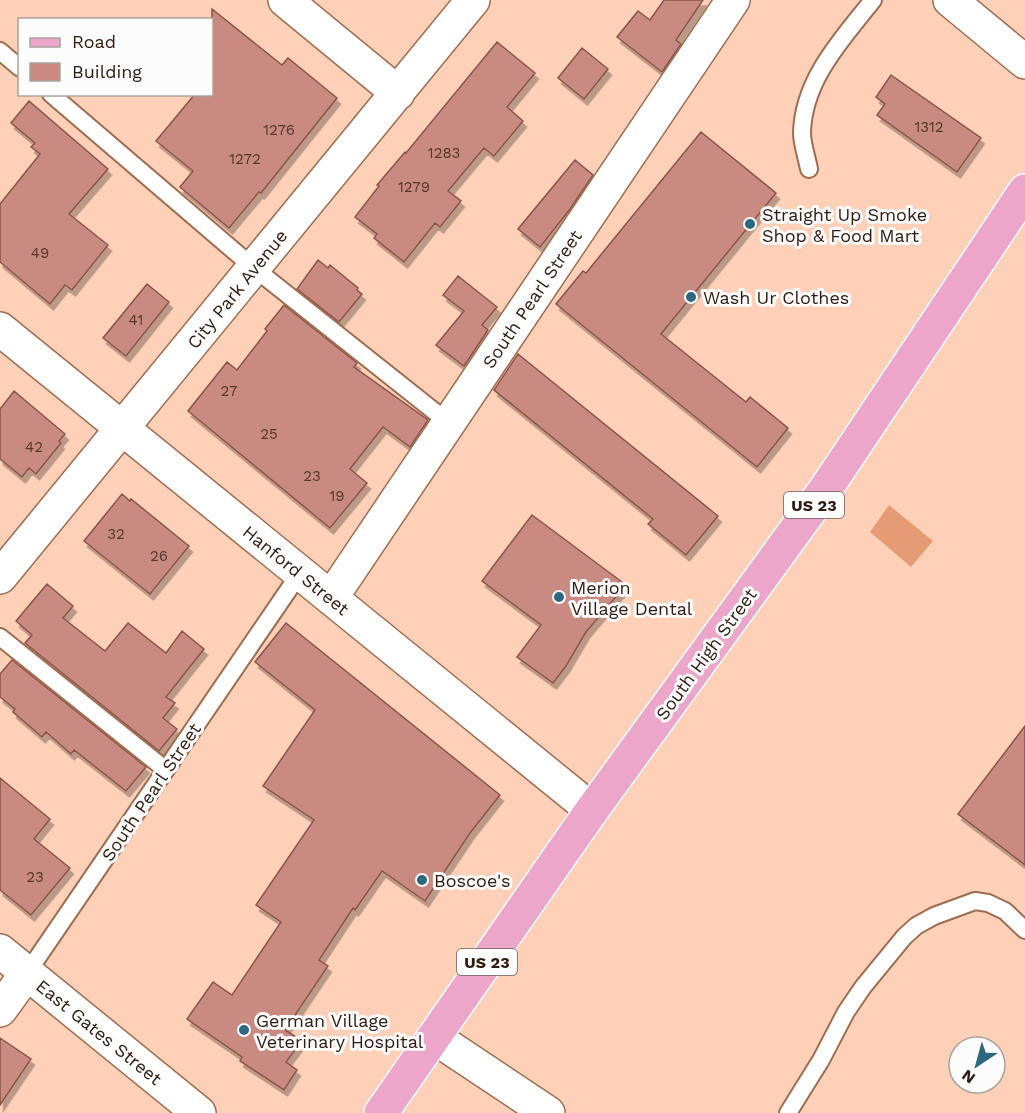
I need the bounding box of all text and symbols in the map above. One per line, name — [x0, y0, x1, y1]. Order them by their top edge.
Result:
legend — [18, 18, 213, 96]
text: Road — [72, 31, 116, 52]
text: Building — [72, 61, 142, 82]
house number: 1312 — [914, 118, 944, 136]
house number: 1276 — [263, 121, 295, 139]
house number: 1283 — [428, 144, 460, 162]
house number: 1272 — [229, 150, 261, 168]
house number: 1279 — [398, 178, 430, 196]
place label: Straight Up Smoke Shop & Food Mart — [762, 204, 927, 246]
marker: Straight Up Smoke Shop & Food Mart — [743, 217, 757, 231]
street label: City Park Avenue — [183, 225, 291, 353]
street label: South Pearl Street — [478, 226, 586, 372]
house number: 49 — [31, 244, 49, 262]
place label: Wash Ur Clothes — [703, 287, 849, 308]
marker: Wash Ur Clothes — [684, 290, 698, 304]
house number: 41 — [129, 311, 143, 329]
house number: 27 — [221, 382, 237, 400]
house number: 25 — [260, 425, 278, 443]
house number: 42 — [25, 438, 43, 456]
house number: 23 — [303, 467, 321, 485]
house number: 19 — [329, 487, 345, 505]
road number: US 23 — [784, 492, 844, 518]
street label: Hanford Street — [239, 521, 354, 620]
house number: 32 — [107, 525, 125, 543]
house number: 26 — [150, 547, 168, 565]
place label: Merion Village Dental — [571, 577, 693, 619]
street label: South High Street — [651, 584, 761, 724]
marker: Merion Village Dental — [552, 590, 566, 604]
street label: South Pearl Street — [97, 719, 205, 865]
house number: 23 — [26, 868, 44, 886]
place label: Boscoe's — [434, 870, 511, 891]
marker: Boscoe's — [415, 873, 429, 887]
road number: US 23 — [457, 949, 517, 975]
street label: East Gates Street — [32, 975, 166, 1089]
place label: German Village Veterinary Hospital — [256, 1010, 424, 1052]
marker: German Village Veterinary Hospital — [237, 1023, 251, 1037]
north arrow — [947, 1035, 1007, 1095]
text: N — [958, 1066, 979, 1088]

